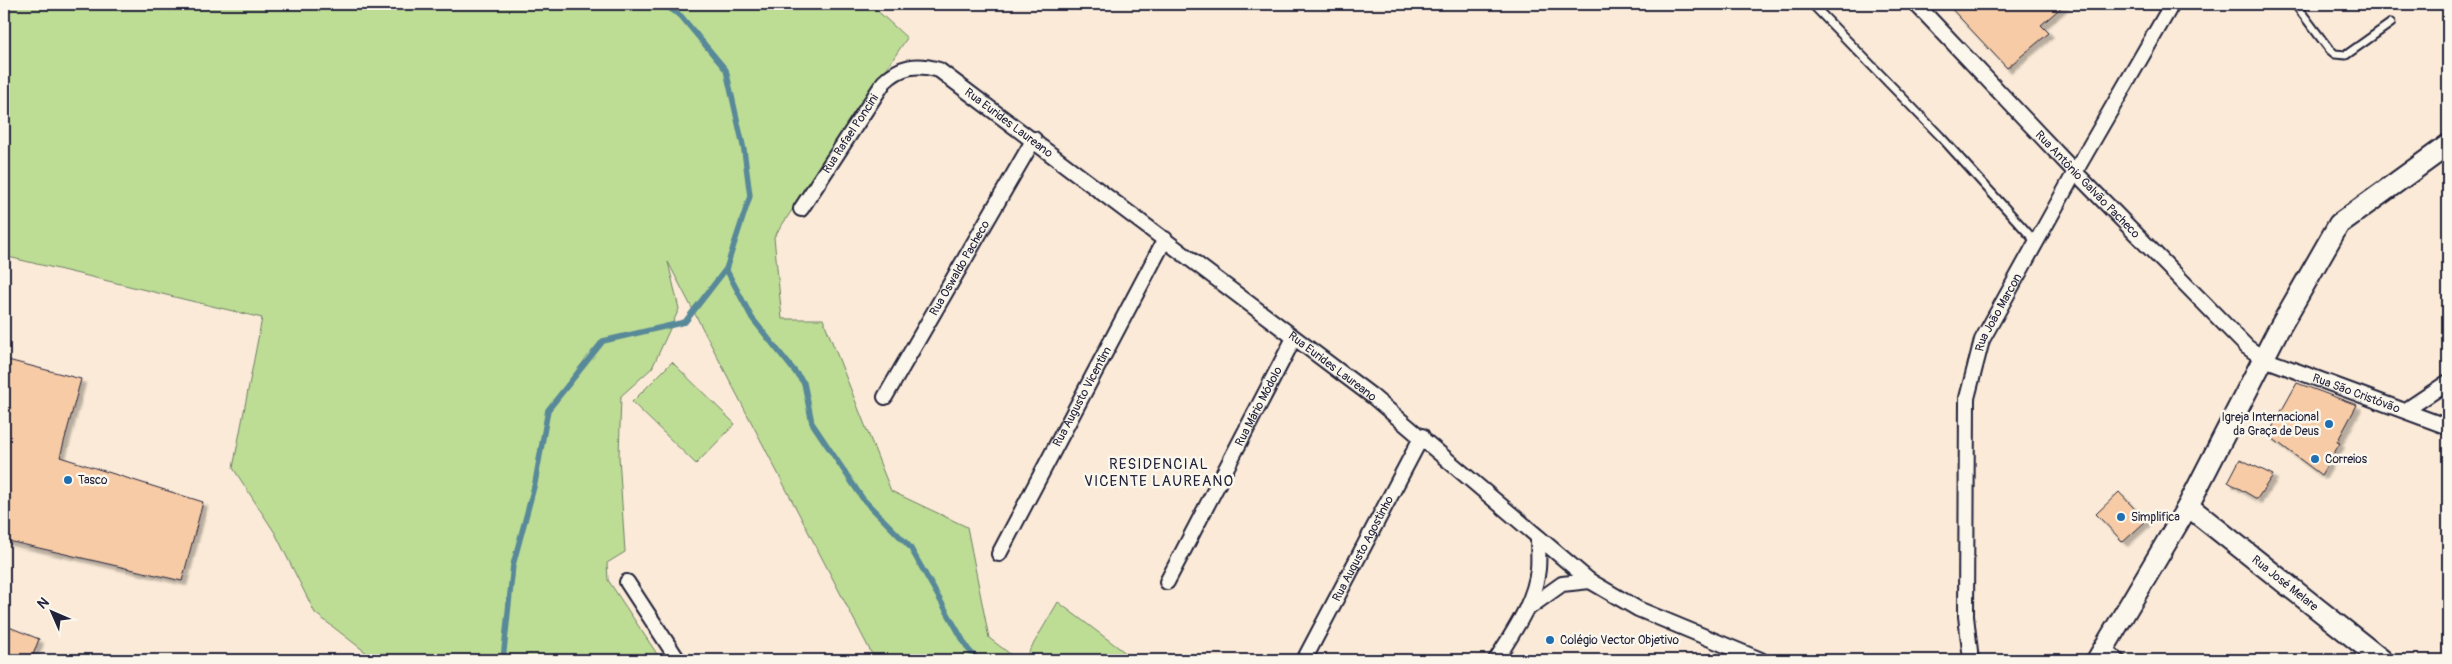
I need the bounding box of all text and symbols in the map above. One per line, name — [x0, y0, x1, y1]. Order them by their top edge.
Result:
street label: Rua Eurides Laureano — [962, 85, 1057, 161]
street label: Rua Rafael Poncini — [819, 91, 882, 176]
street label: Rua Antônio Galvão Pacheco — [2032, 127, 2144, 242]
street label: Rua Oswaldo Pacheco — [926, 217, 993, 318]
street label: Rua João Marcon — [1972, 271, 2025, 353]
street label: Rua Eurides Laureano — [1285, 328, 1380, 405]
street label: Rua Augusto Vicentim — [1049, 344, 1115, 449]
street label: Rua Mário Módolo — [1232, 364, 1286, 449]
street label: Rua São Cristóvão — [2311, 370, 2403, 416]
place label: Igreja Internacional da Graça de Deus — [2221, 410, 2320, 439]
marker: Igreja Internacional da Graça de Deus — [2323, 418, 2335, 430]
place label: Correios — [2325, 452, 2368, 467]
marker: Correios — [2309, 453, 2321, 465]
district label: RESIDENCIAL VICENTE LAUREANO — [1084, 455, 1234, 491]
place label: Tasco — [78, 473, 108, 488]
marker: Tasco — [62, 474, 74, 486]
street label: Rua Augusto Agostinho — [1329, 493, 1397, 604]
place label: Simplifica — [2131, 510, 2180, 525]
marker: Simplifica — [2115, 511, 2127, 523]
street label: Rua José Melare — [2249, 552, 2321, 614]
north arrow — [28, 586, 78, 636]
text: N — [34, 594, 53, 613]
place label: Colégio Vector Objetivo — [1560, 633, 1680, 648]
marker: Colégio Vector Objetivo — [1544, 634, 1556, 646]

